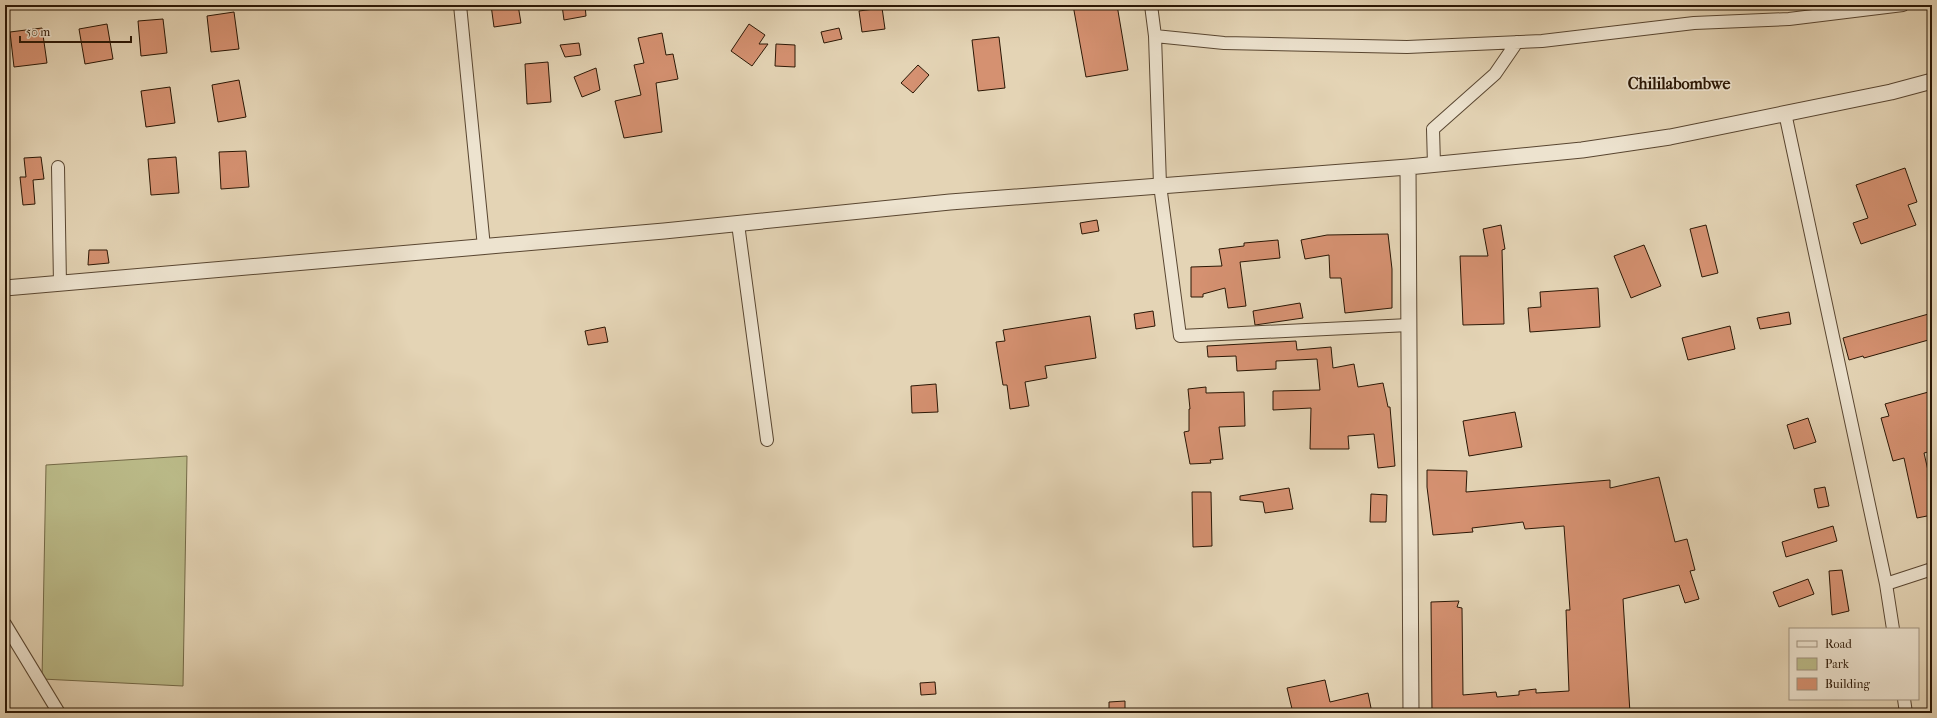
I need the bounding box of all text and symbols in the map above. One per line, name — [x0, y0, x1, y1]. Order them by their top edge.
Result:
scale bar — [20, 18, 131, 44]
text: 50 m — [26, 25, 50, 39]
district label: Chililabombwe — [1628, 74, 1730, 93]
legend — [1789, 628, 1919, 700]
text: Road — [1825, 637, 1852, 651]
text: Park — [1825, 657, 1850, 671]
text: Building — [1825, 677, 1870, 691]

